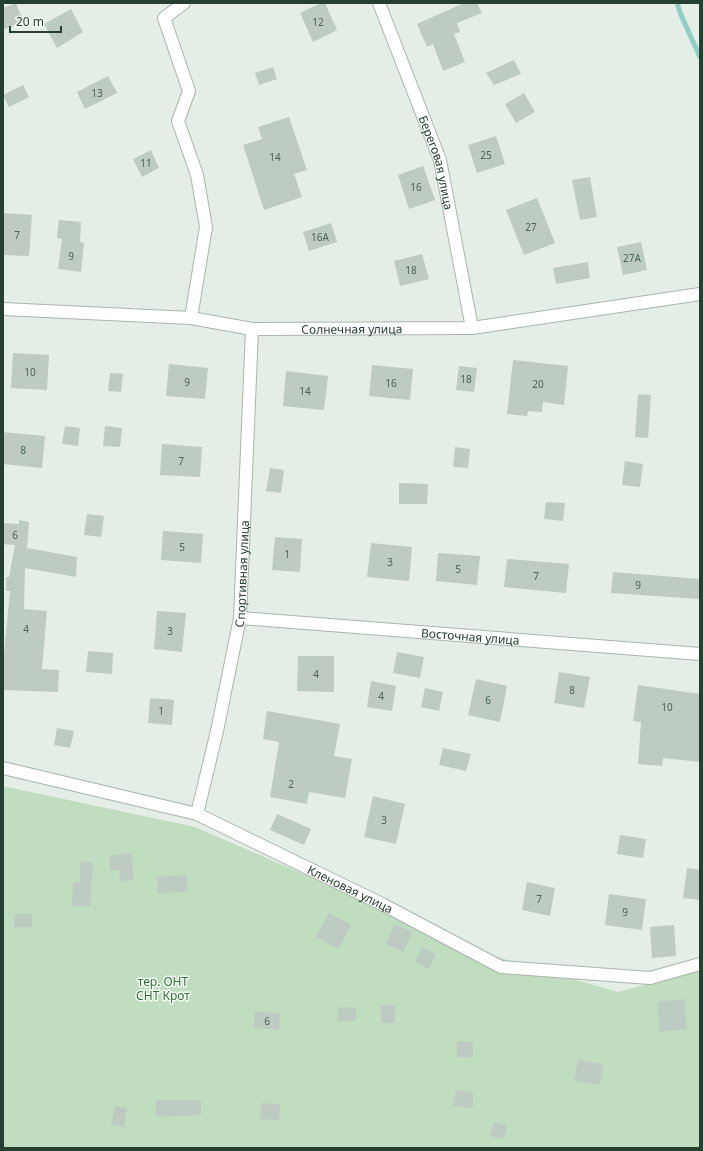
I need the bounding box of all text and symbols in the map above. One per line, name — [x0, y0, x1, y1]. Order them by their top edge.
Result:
scale bar — [10, 8, 61, 34]
text: 20 m — [16, 13, 44, 30]
house number: 12 — [312, 15, 324, 29]
house number: 13 — [91, 86, 103, 100]
street label: Береговая улица — [415, 113, 458, 211]
house number: 25 — [480, 148, 492, 162]
house number: 14 — [269, 150, 281, 164]
house number: 11 — [140, 156, 152, 170]
house number: 16 — [410, 180, 422, 194]
house number: 27 — [525, 220, 537, 234]
house number: 7 — [14, 228, 20, 242]
house number: 16А — [311, 230, 330, 244]
house number: 9 — [68, 249, 74, 263]
house number: 27А — [623, 251, 642, 265]
house number: 18 — [405, 263, 417, 277]
street label: Солнечная улица — [301, 320, 402, 337]
house number: 10 — [24, 365, 36, 379]
house number: 18 — [460, 372, 472, 386]
house number: 9 — [184, 375, 190, 389]
house number: 16 — [385, 376, 397, 390]
house number: 20 — [532, 377, 544, 391]
house number: 14 — [299, 384, 311, 398]
house number: 8 — [20, 443, 26, 457]
house number: 7 — [178, 454, 184, 468]
street label: Спортивная улица — [230, 520, 253, 629]
house number: 6 — [12, 528, 18, 542]
house number: 5 — [179, 540, 185, 554]
house number: 1 — [284, 547, 290, 561]
house number: 3 — [387, 555, 393, 569]
house number: 5 — [455, 562, 461, 576]
house number: 7 — [533, 569, 539, 583]
house number: 9 — [635, 578, 641, 592]
house number: 4 — [23, 622, 29, 636]
house number: 3 — [167, 624, 173, 638]
street label: Восточная улица — [420, 624, 520, 648]
house number: 4 — [313, 667, 319, 681]
house number: 8 — [569, 683, 575, 697]
house number: 4 — [378, 689, 384, 703]
house number: 6 — [485, 693, 491, 707]
house number: 10 — [661, 700, 673, 714]
house number: 1 — [158, 704, 164, 718]
house number: 2 — [288, 777, 294, 791]
house number: 3 — [381, 813, 387, 827]
street label: Кленовая улица — [305, 861, 396, 917]
house number: 7 — [536, 892, 542, 906]
house number: 9 — [622, 905, 628, 919]
park label: тер. ОНТ СНТ Крот — [136, 973, 190, 1004]
house number: 6 — [264, 1014, 270, 1028]

